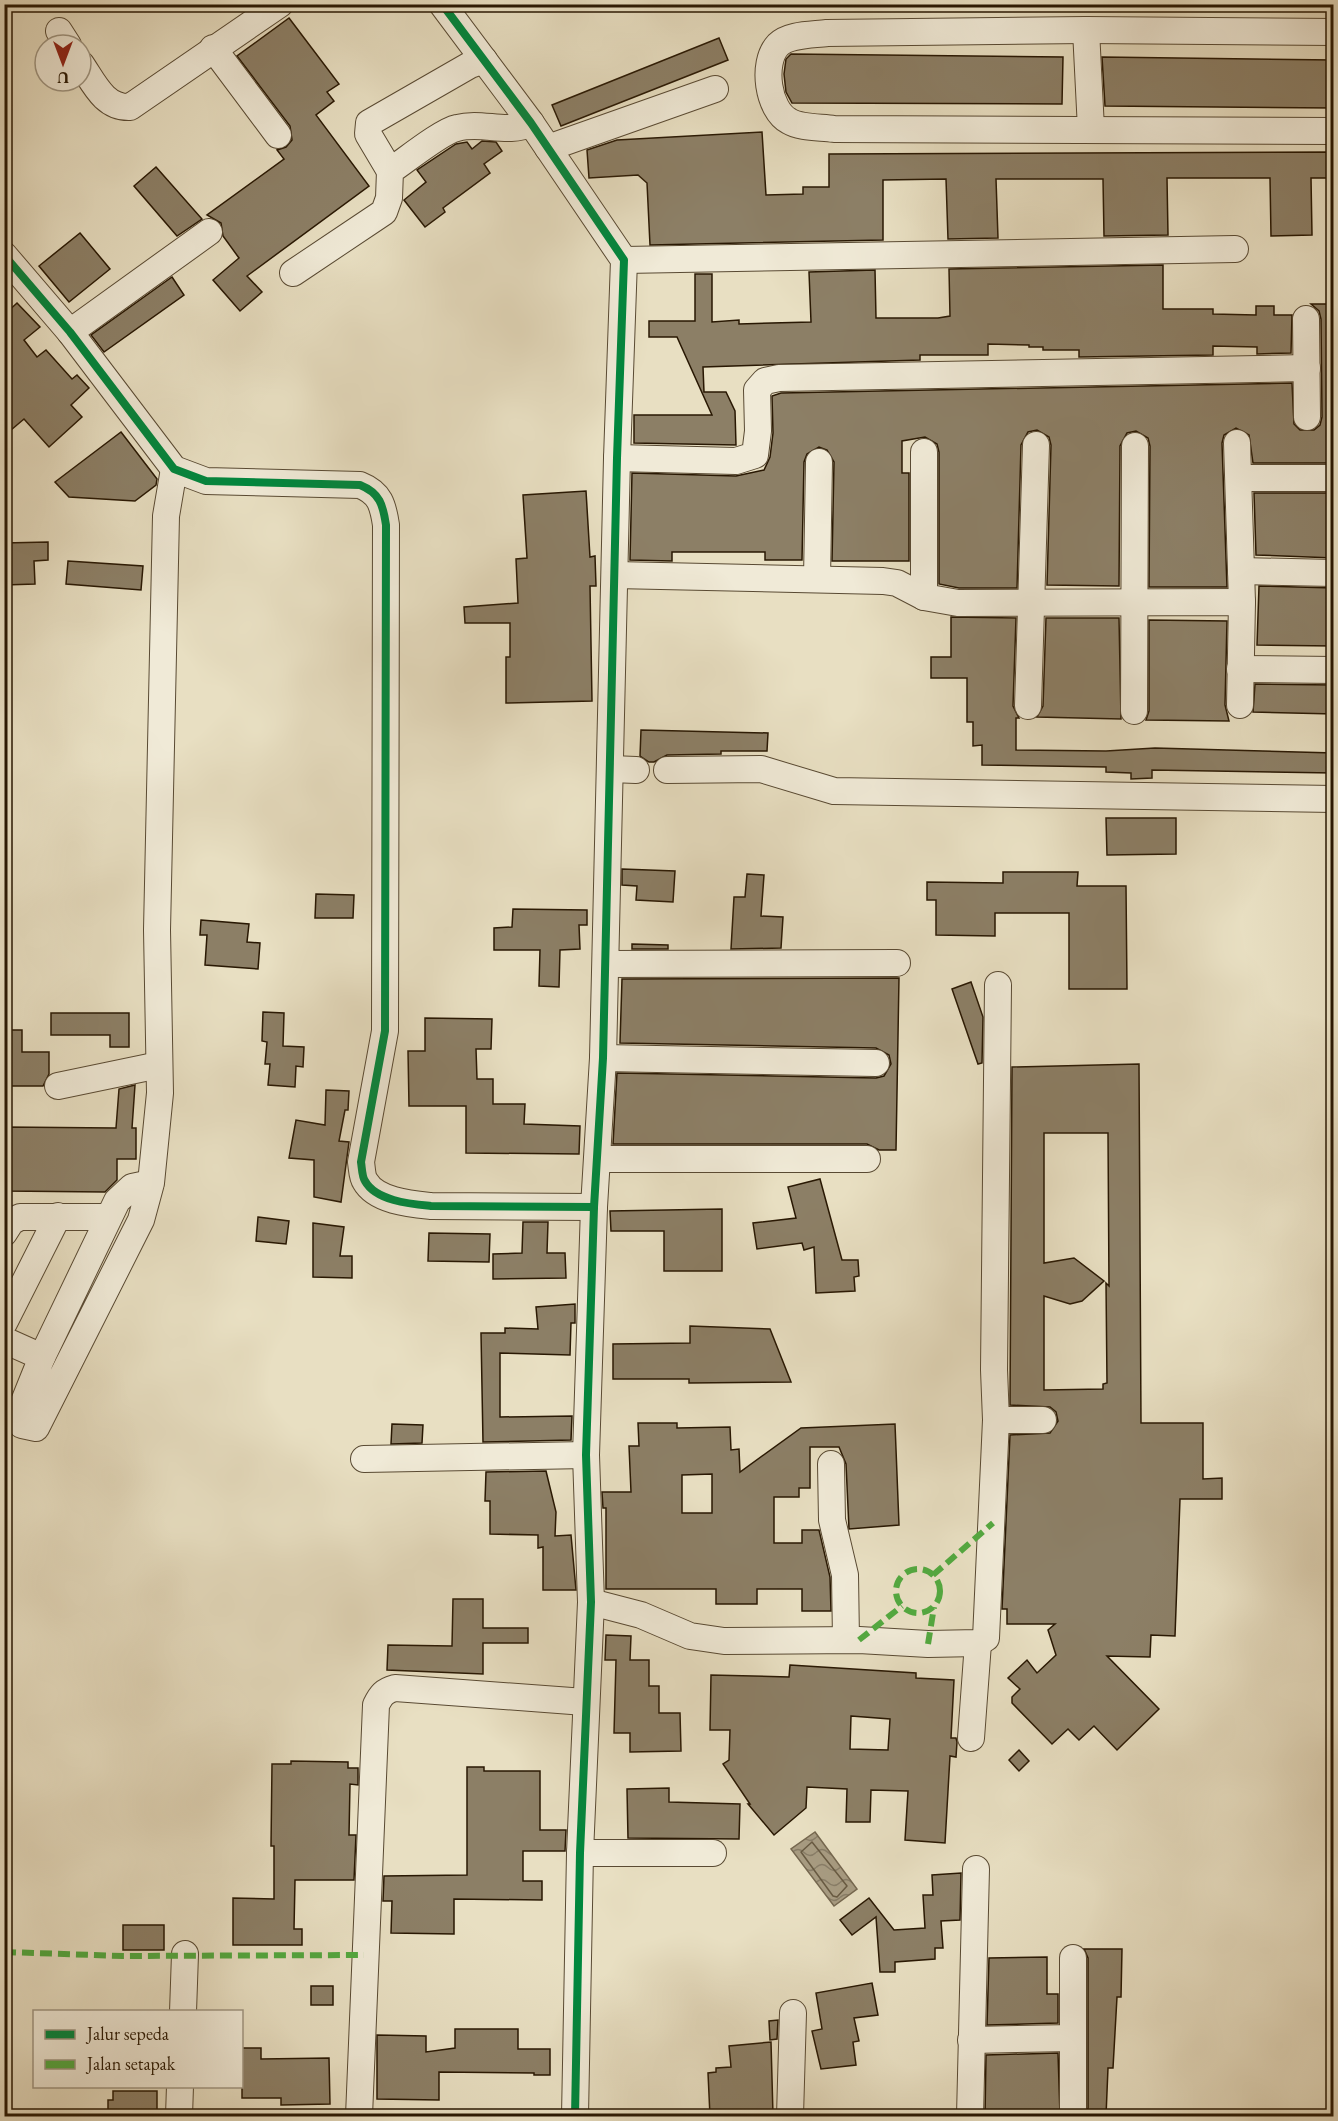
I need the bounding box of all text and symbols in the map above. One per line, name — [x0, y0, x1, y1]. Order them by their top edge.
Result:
north arrow — [33, 33, 93, 93]
text: U — [57, 67, 69, 88]
legend — [33, 2010, 243, 2088]
text: Jalur sepeda — [85, 2022, 170, 2045]
text: Jalan setapak — [85, 2052, 176, 2075]

